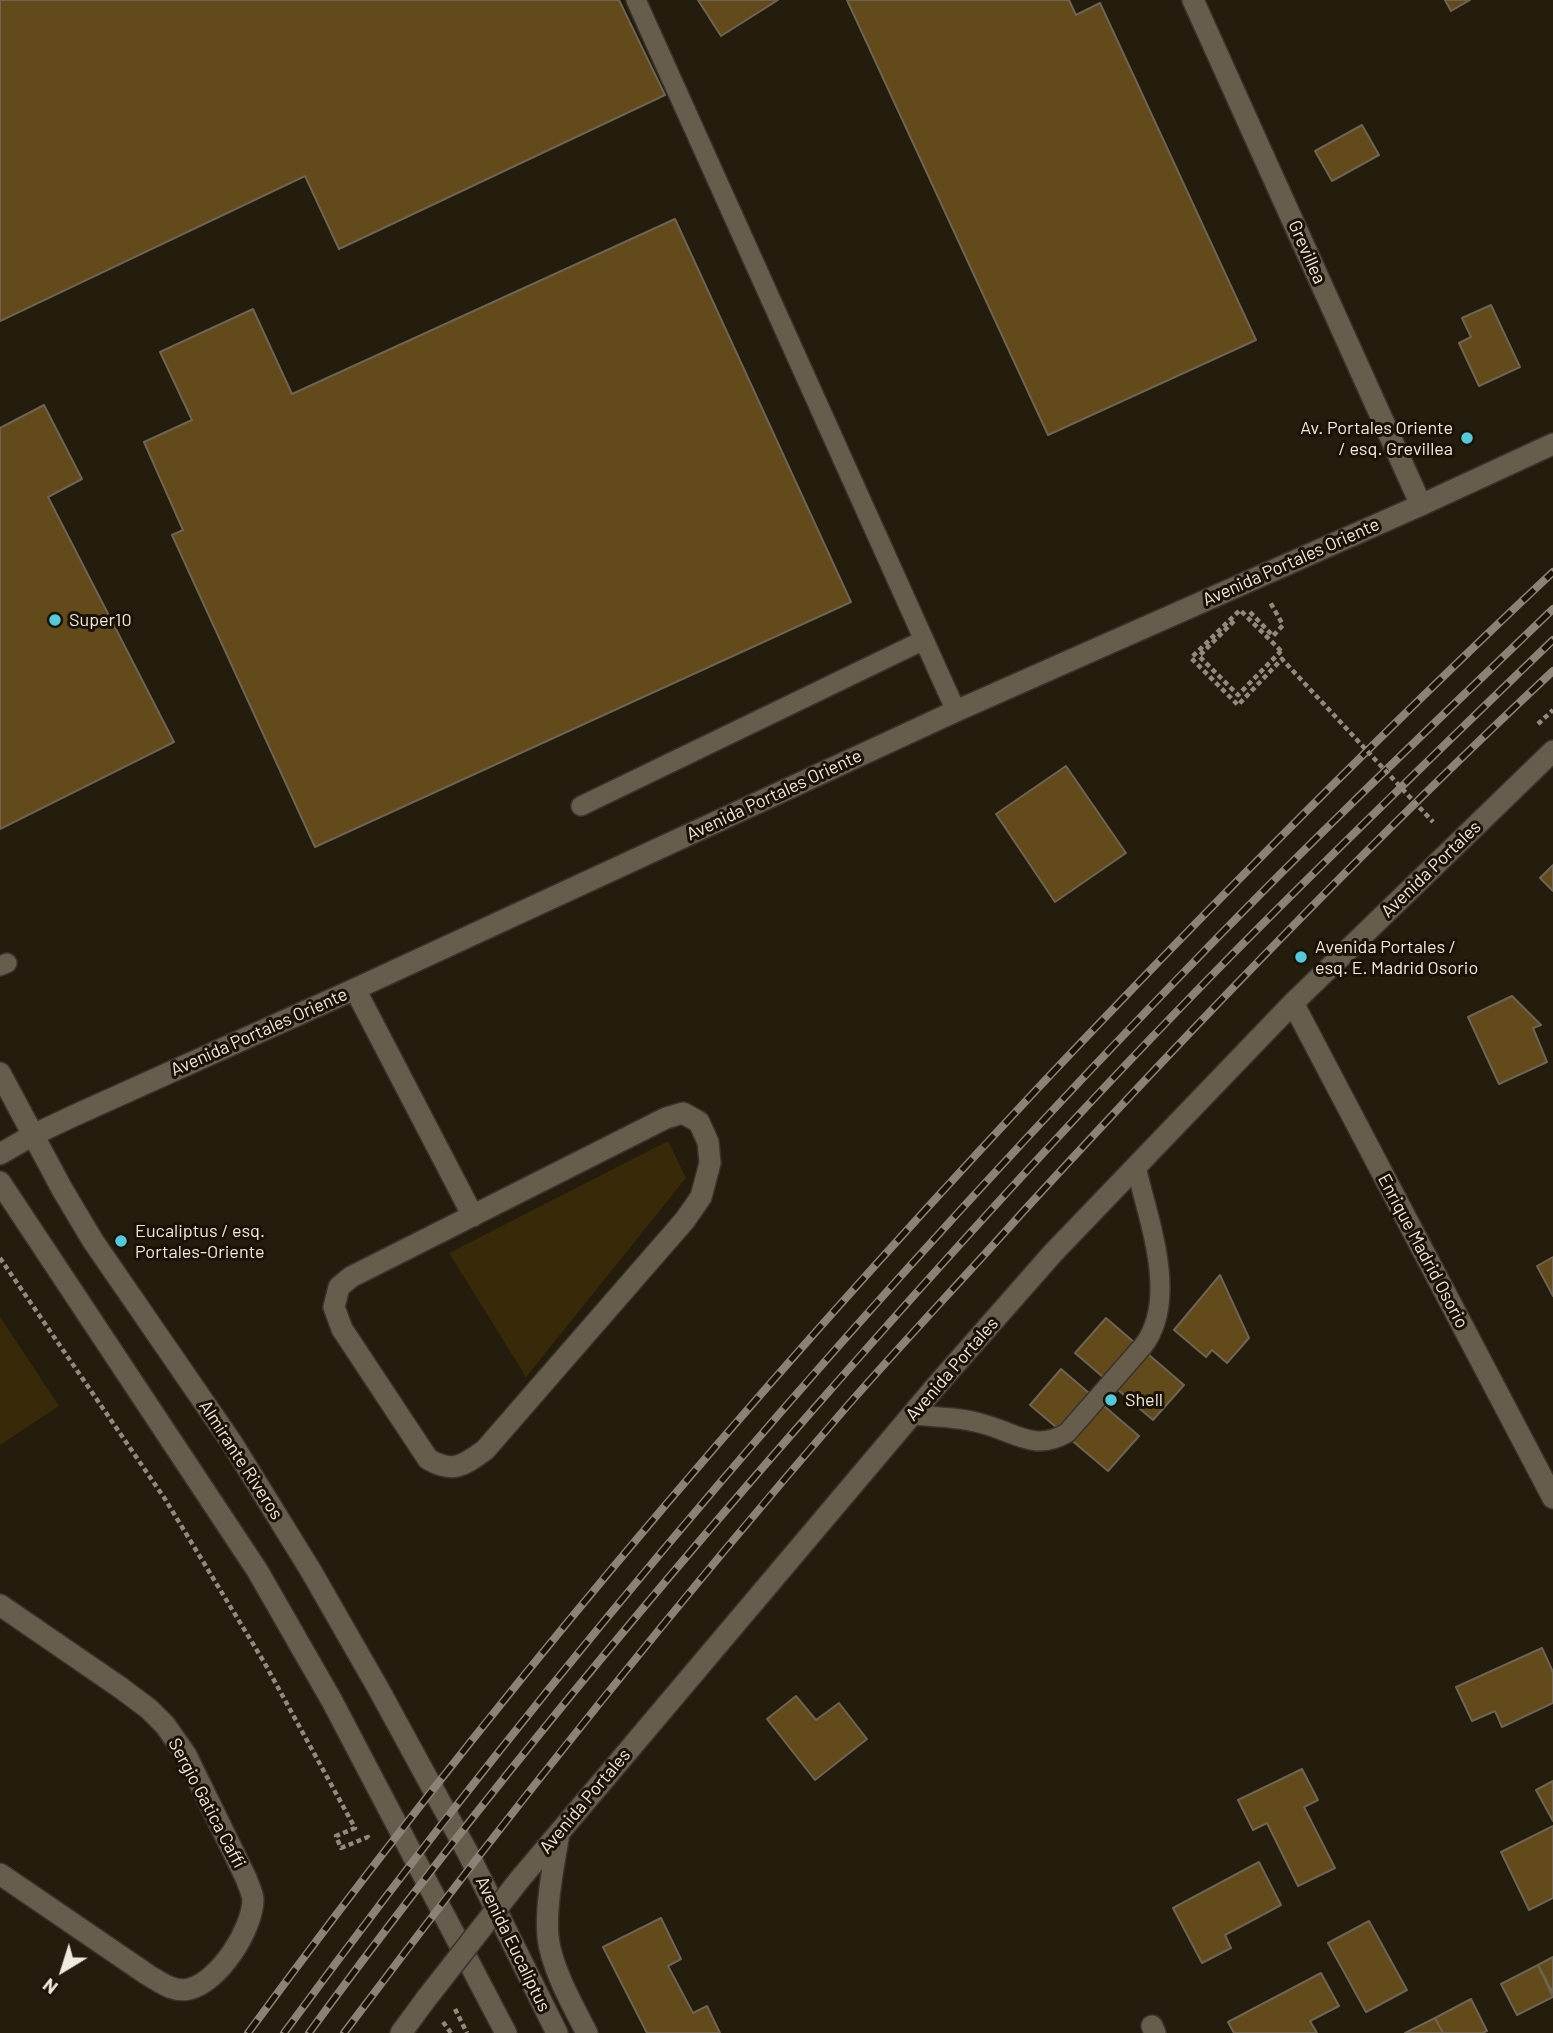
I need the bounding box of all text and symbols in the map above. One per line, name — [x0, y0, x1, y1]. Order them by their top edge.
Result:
street label: Grevillea — [1284, 217, 1330, 287]
place label: Av. Portales Oriente / esq. Grevillea — [1300, 417, 1453, 460]
marker: Av. Portales Oriente / esq. Grevillea — [1459, 430, 1475, 446]
street label: Avenida Portales Oriente — [1199, 513, 1383, 611]
place label: Super10 — [69, 609, 132, 631]
marker: Super10 — [47, 612, 63, 628]
street label: Avenida Portales Oriente — [683, 745, 865, 845]
street label: Avenida Portales — [1377, 816, 1485, 922]
place label: Avenida Portales / esq. E. Madrid Osorio — [1315, 936, 1478, 978]
marker: Avenida Portales / esq. E. Madrid Osorio — [1293, 949, 1309, 965]
street label: Avenida Portales Oriente — [167, 983, 351, 1081]
street label: Enrique Madrid Osorio — [1373, 1170, 1473, 1332]
place label: Eucaliptus / esq. Portales-Oriente — [135, 1220, 265, 1262]
marker: Eucaliptus / esq. Portales-Oriente — [113, 1233, 129, 1249]
street label: Avenida Portales — [901, 1313, 1003, 1425]
place label: Shell — [1125, 1389, 1163, 1411]
marker: Shell — [1103, 1392, 1119, 1408]
street label: Almirante Riveros — [194, 1396, 288, 1524]
street label: Sergio Gatica Caffi — [164, 1734, 250, 1872]
street label: Avenida Portales — [535, 1744, 635, 1858]
street label: Avenida Eucaliptus — [471, 1873, 555, 2015]
north arrow — [28, 1935, 98, 2005]
text: N — [38, 1974, 62, 2000]

